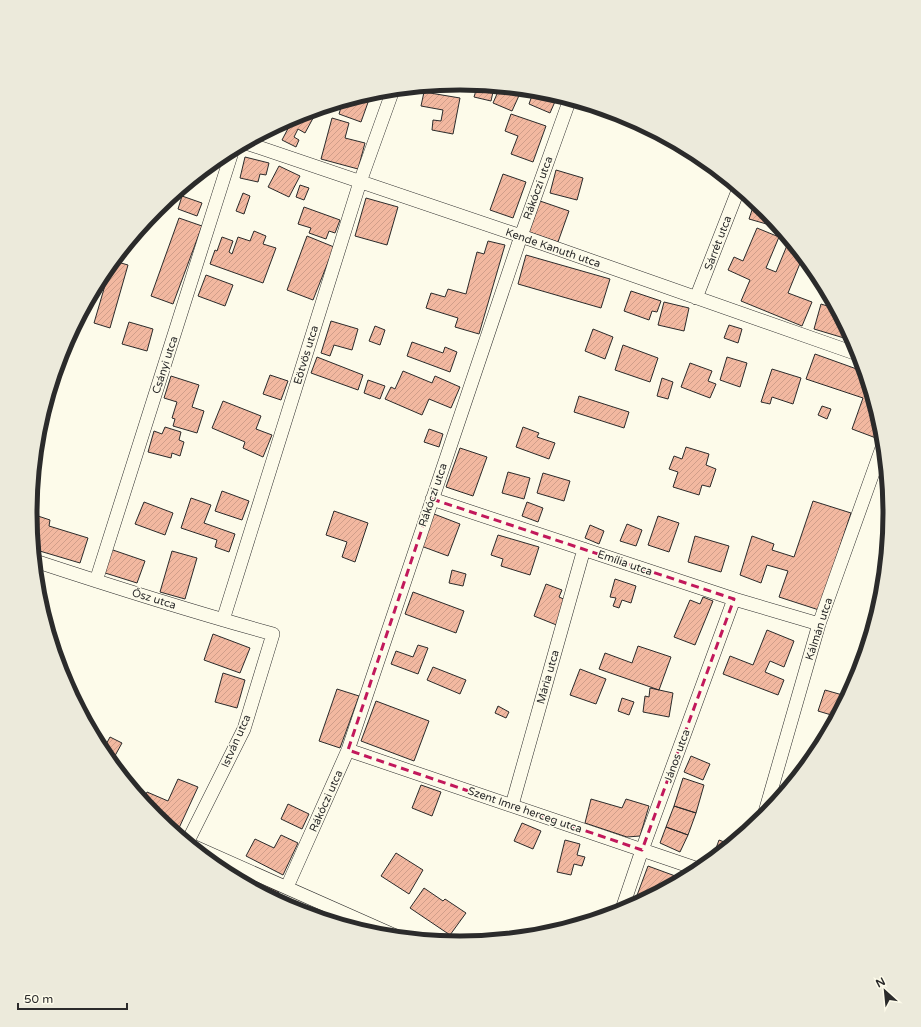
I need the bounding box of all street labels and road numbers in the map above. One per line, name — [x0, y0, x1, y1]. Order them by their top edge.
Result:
street label: Rákóczi utca — [521, 155, 555, 221]
street label: Sárrét utca — [702, 214, 734, 272]
street label: Kende Kanuth utca — [504, 226, 602, 270]
street label: Eötvös utca — [291, 324, 321, 386]
street label: Csányi utca — [150, 334, 180, 396]
street label: Rákóczi utca — [416, 461, 450, 529]
street label: Emília utca — [596, 548, 654, 578]
street label: Ősz utca — [130, 585, 178, 612]
street label: Kálmán utca — [803, 596, 835, 662]
street label: Mária utca — [534, 648, 562, 706]
street label: István utca — [219, 712, 253, 770]
street label: János utca — [661, 728, 693, 784]
street label: Rákóczi utca — [307, 768, 345, 834]
street label: Szent Imre herceg utca — [466, 784, 584, 836]

